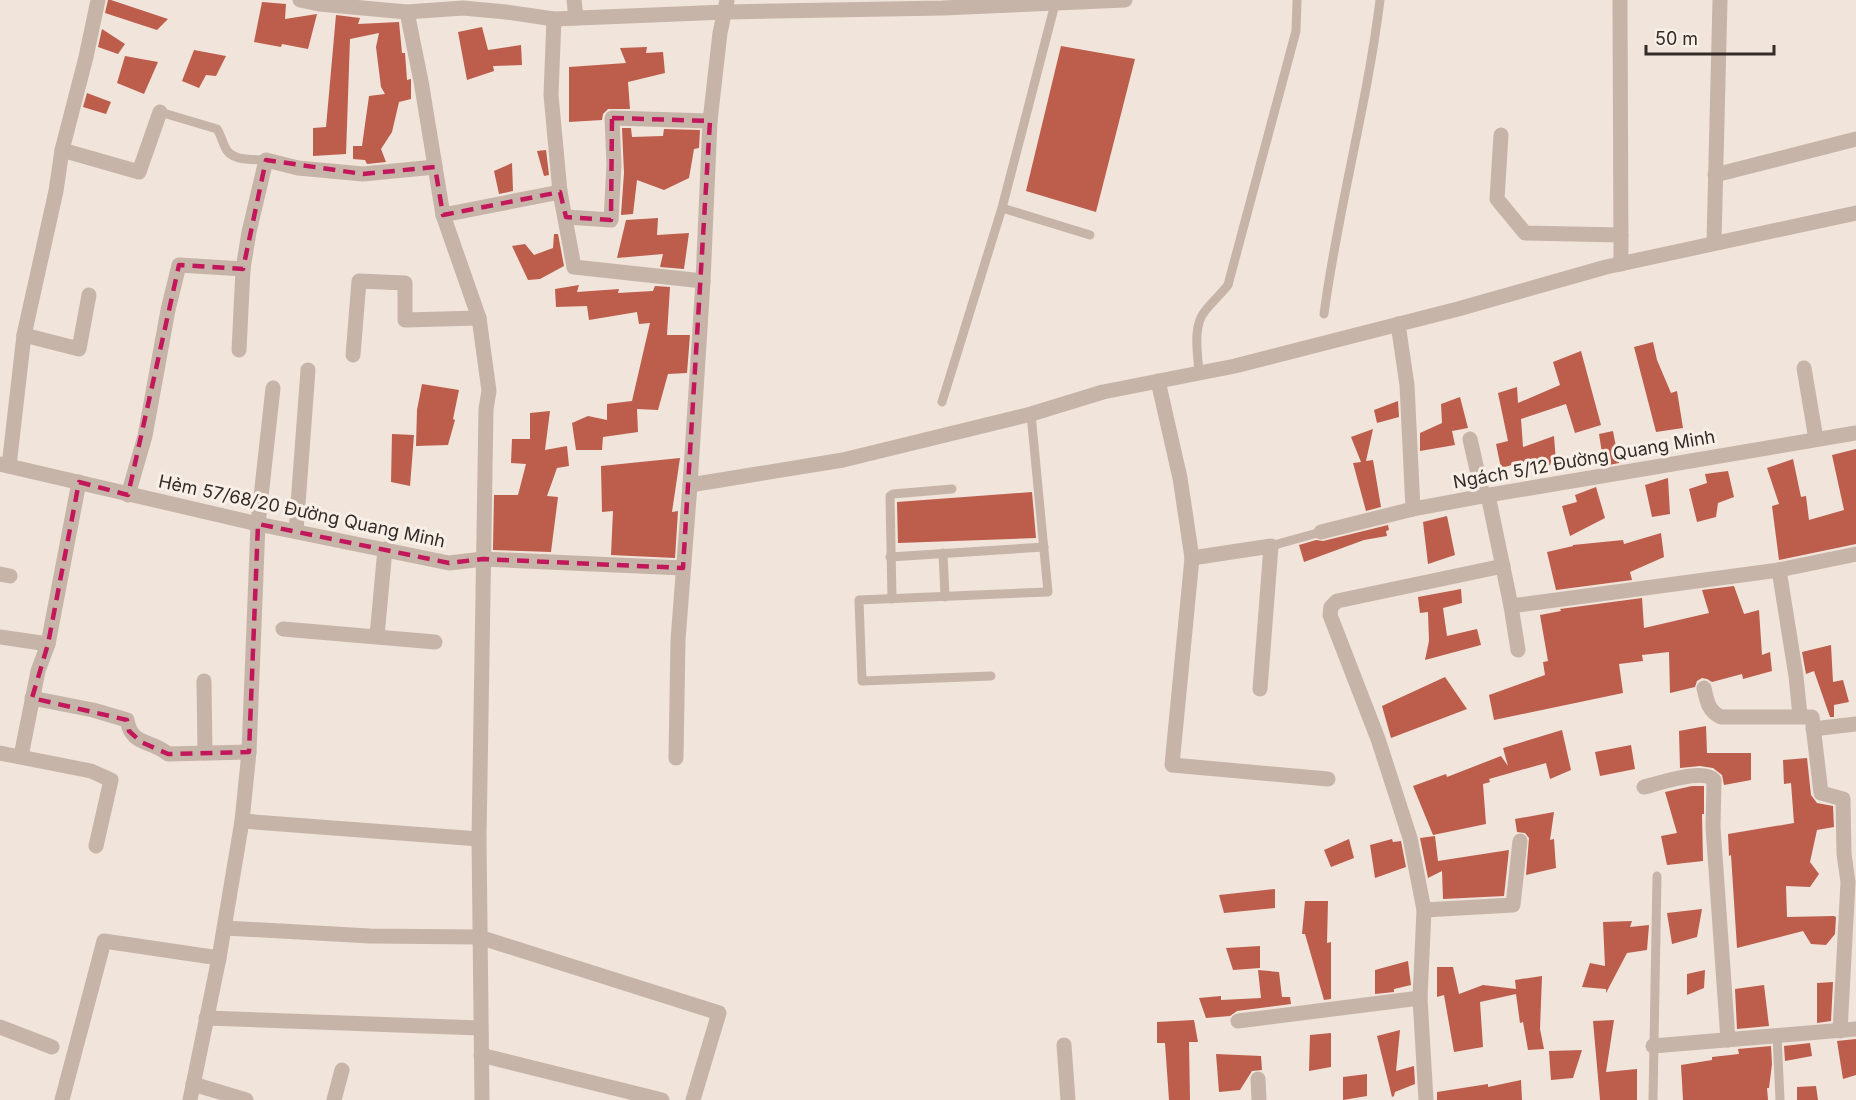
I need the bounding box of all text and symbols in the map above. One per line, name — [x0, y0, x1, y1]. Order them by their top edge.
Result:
scale bar — [1646, 18, 1774, 56]
text: 50 m — [1655, 28, 1698, 49]
street label: Ngách 5/12 Đường Quang Minh — [1451, 426, 1717, 492]
street label: Hẻm 57/68/20 Đường Quang Minh — [157, 470, 447, 552]

